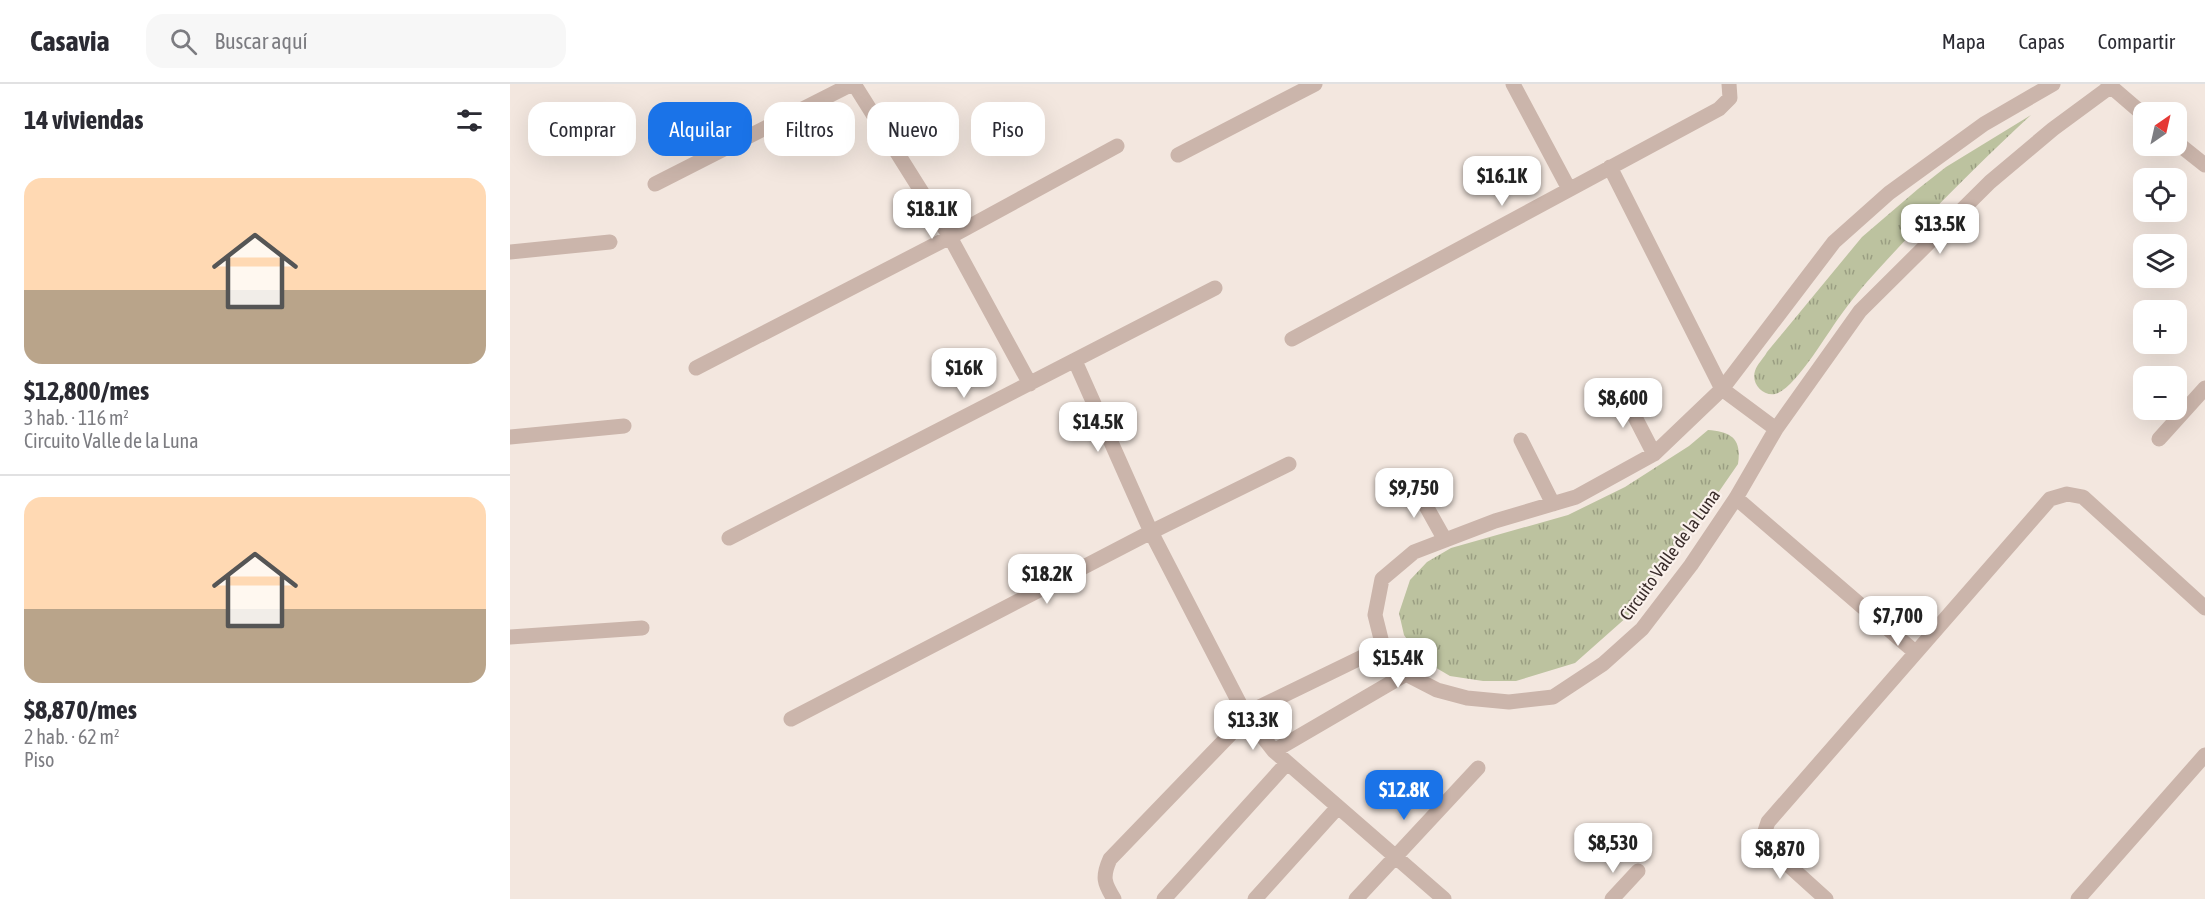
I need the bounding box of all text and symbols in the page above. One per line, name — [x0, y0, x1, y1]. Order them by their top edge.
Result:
search box — [146, 14, 566, 68]
text: Casavia — [30, 25, 110, 57]
icon: search — [167, 25, 200, 58]
text: Buscar aquí — [215, 28, 308, 54]
text: Mapa — [1942, 29, 1985, 53]
text: Capas — [2018, 29, 2065, 53]
text: Compartir — [2098, 29, 2175, 53]
chip: Comprar — [528, 102, 636, 156]
chip: Alquilar — [648, 102, 752, 156]
chip: Filtros — [764, 102, 855, 156]
chip: Nuevo — [867, 102, 959, 156]
chip: Piso — [971, 102, 1045, 156]
north arrow — [2133, 102, 2187, 156]
map controls — [2133, 102, 2187, 420]
icon: filters — [453, 104, 486, 137]
text: 14 viviendas — [24, 105, 143, 135]
pin: $16.1K — [1453, 156, 1551, 207]
text: $16.1K — [1477, 164, 1527, 187]
button: locate — [2133, 168, 2187, 222]
pin: $18.1K — [883, 189, 981, 240]
text: $18.1K — [907, 197, 957, 220]
pin: $13.5K — [1891, 204, 1989, 255]
text: $13.5K — [1915, 212, 1965, 235]
icon: home — [201, 217, 309, 325]
button: layers — [2133, 234, 2187, 288]
button: + — [2133, 300, 2187, 354]
pin: $16K — [928, 348, 1000, 399]
text: $16K — [946, 356, 983, 379]
button: − — [2133, 366, 2187, 420]
text: $12,800/mes — [24, 376, 149, 406]
pin: $8,600 — [1574, 378, 1672, 429]
text: $8,600 — [1598, 386, 1648, 409]
pin: $14.5K — [1049, 402, 1147, 453]
text: 3 hab. · 116 m² — [24, 406, 129, 429]
text: $14.5K — [1073, 410, 1123, 433]
text: Circuito Valle de la Luna — [24, 429, 199, 452]
pin: $9,750 — [1365, 468, 1463, 519]
text: $9,750 — [1389, 476, 1439, 499]
street label: Circuito Valle de la Luna — [1615, 485, 1724, 624]
icon: home — [201, 536, 309, 644]
pin: $18.2K — [998, 554, 1096, 605]
text: $18.2K — [1022, 562, 1072, 585]
pin: $7,700 — [1849, 596, 1947, 647]
text: $7,700 — [1873, 604, 1923, 627]
pin: $15.4K — [1349, 638, 1447, 689]
text: $15.4K — [1373, 646, 1423, 669]
text: $8,870/mes — [24, 695, 137, 725]
pin: $13.3K — [1204, 700, 1302, 751]
text: $13.3K — [1228, 708, 1278, 731]
text: 2 hab. · 62 m² — [24, 725, 119, 748]
text: Piso — [24, 748, 54, 771]
pin: $12.8K — [1355, 770, 1453, 821]
text: $12.8K — [1379, 778, 1429, 801]
pin: $8,530 — [1564, 823, 1662, 874]
pin: $8,870 — [1731, 829, 1829, 880]
text: $8,530 — [1588, 831, 1638, 854]
text: $8,870 — [1755, 837, 1805, 860]

